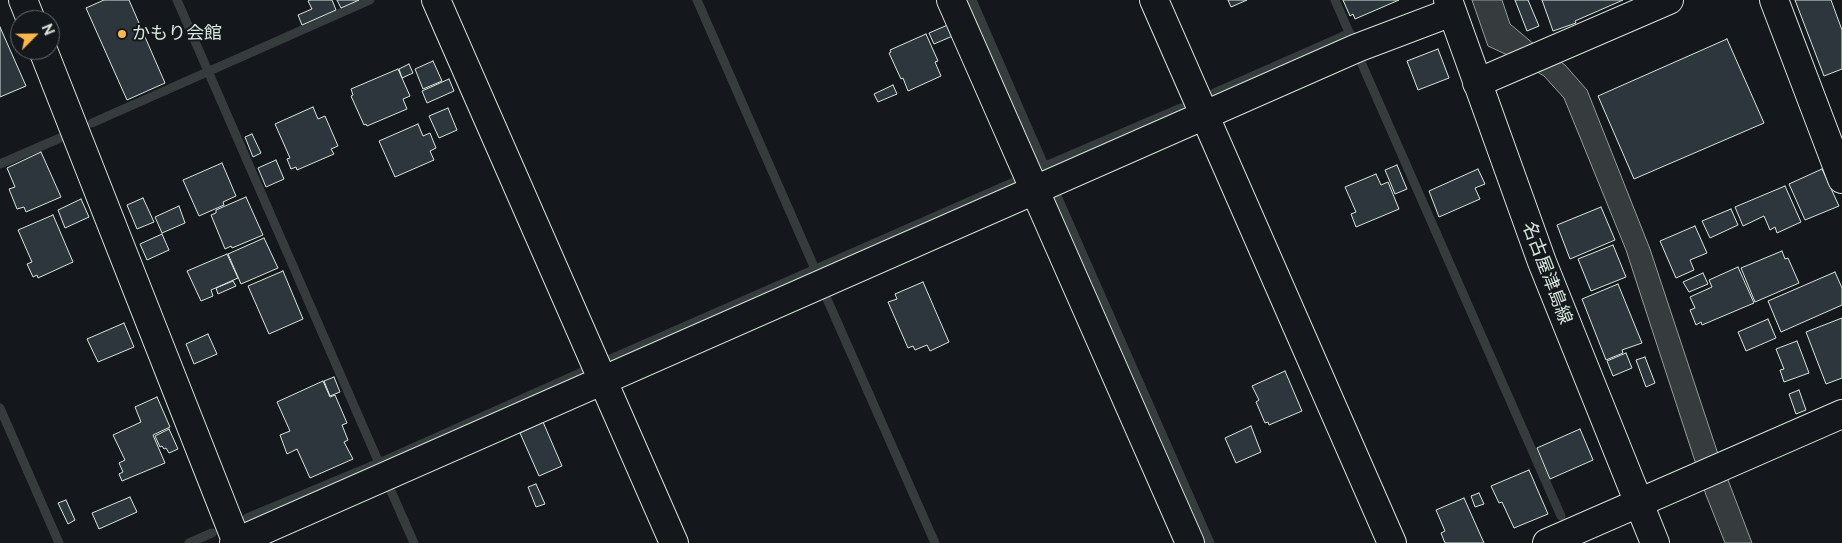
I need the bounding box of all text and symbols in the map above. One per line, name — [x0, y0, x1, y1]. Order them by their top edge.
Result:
north arrow — [10, 10, 60, 60]
text: N — [38, 21, 57, 38]
place label: かもり会館 — [132, 23, 222, 45]
marker: かもり会館 — [116, 28, 128, 40]
street label: 名古屋津島線 — [1518, 219, 1576, 327]

